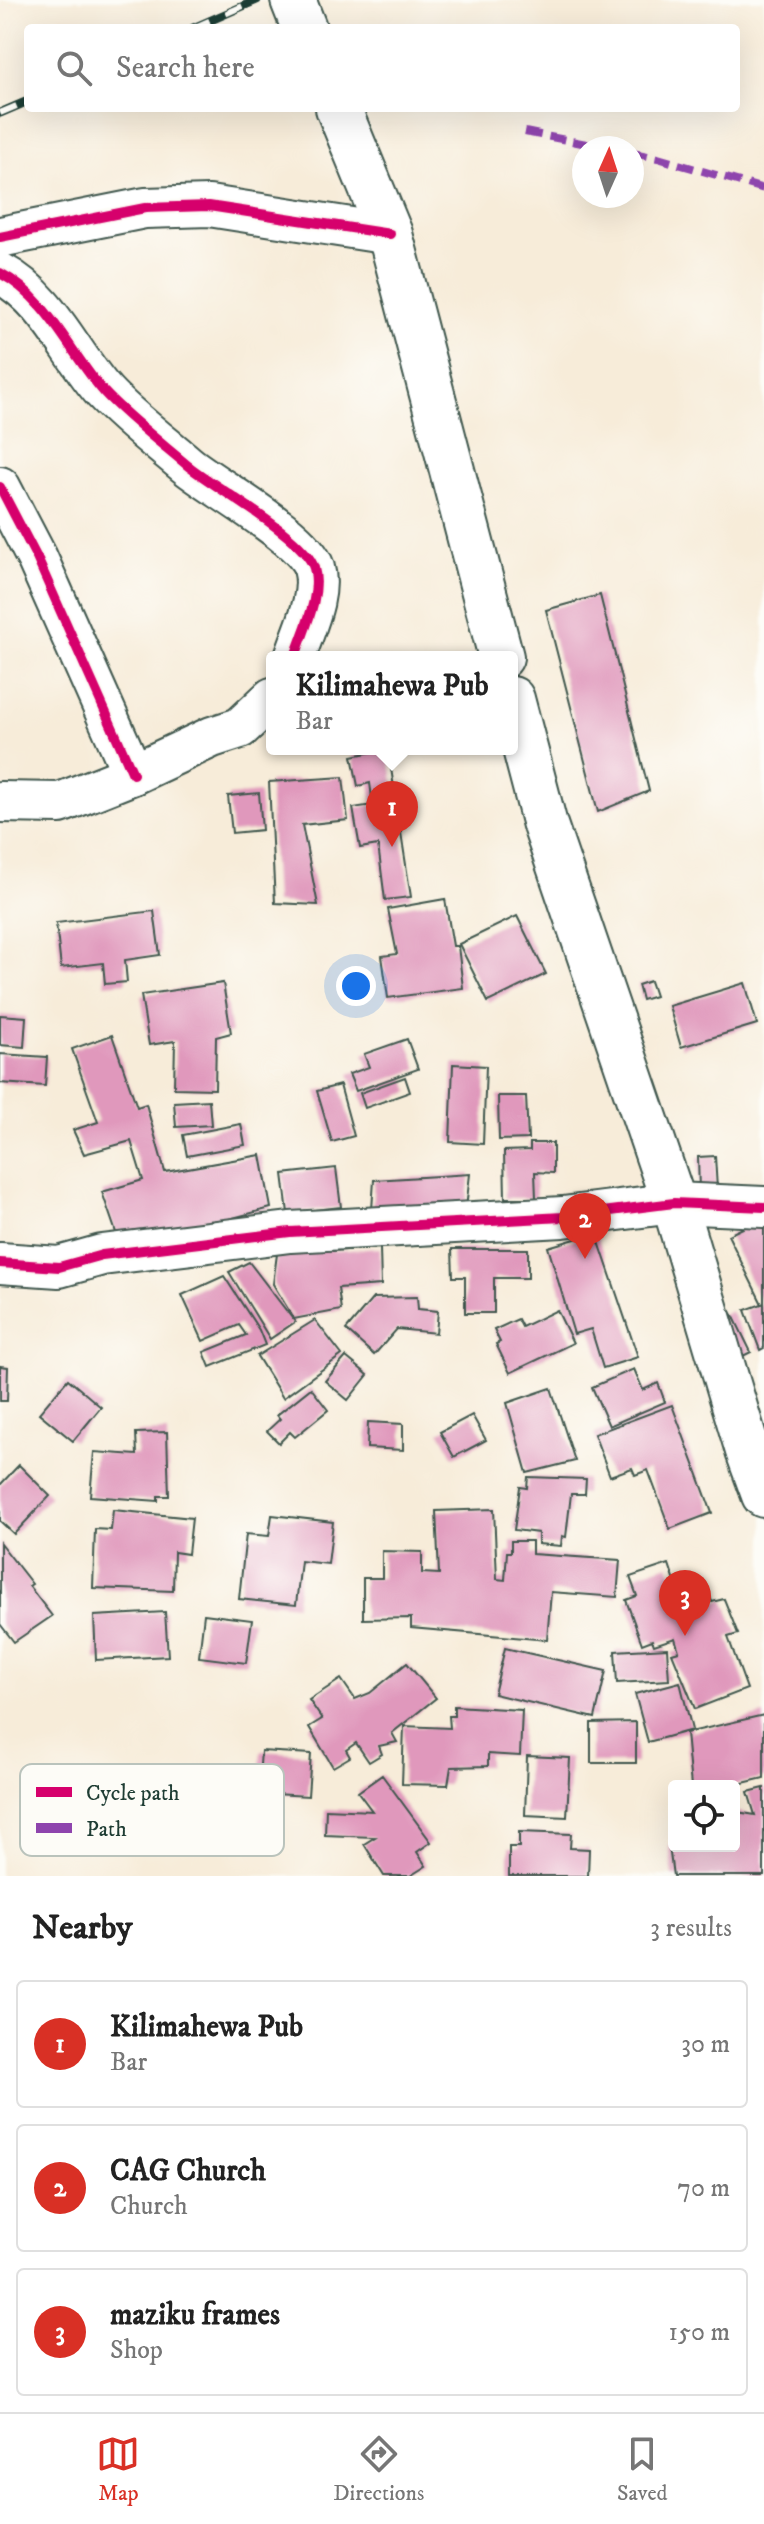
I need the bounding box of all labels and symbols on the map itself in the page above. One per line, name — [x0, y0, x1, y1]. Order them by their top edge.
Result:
north arrow — [572, 136, 644, 208]
pin: 1 — [366, 781, 418, 847]
your location — [336, 966, 376, 1006]
pin: 2 — [559, 1193, 611, 1259]
pin: 3 — [659, 1570, 711, 1636]
legend — [20, 1764, 284, 1856]
text: Cycle path — [86, 1780, 180, 1807]
text: Path — [86, 1816, 127, 1843]

